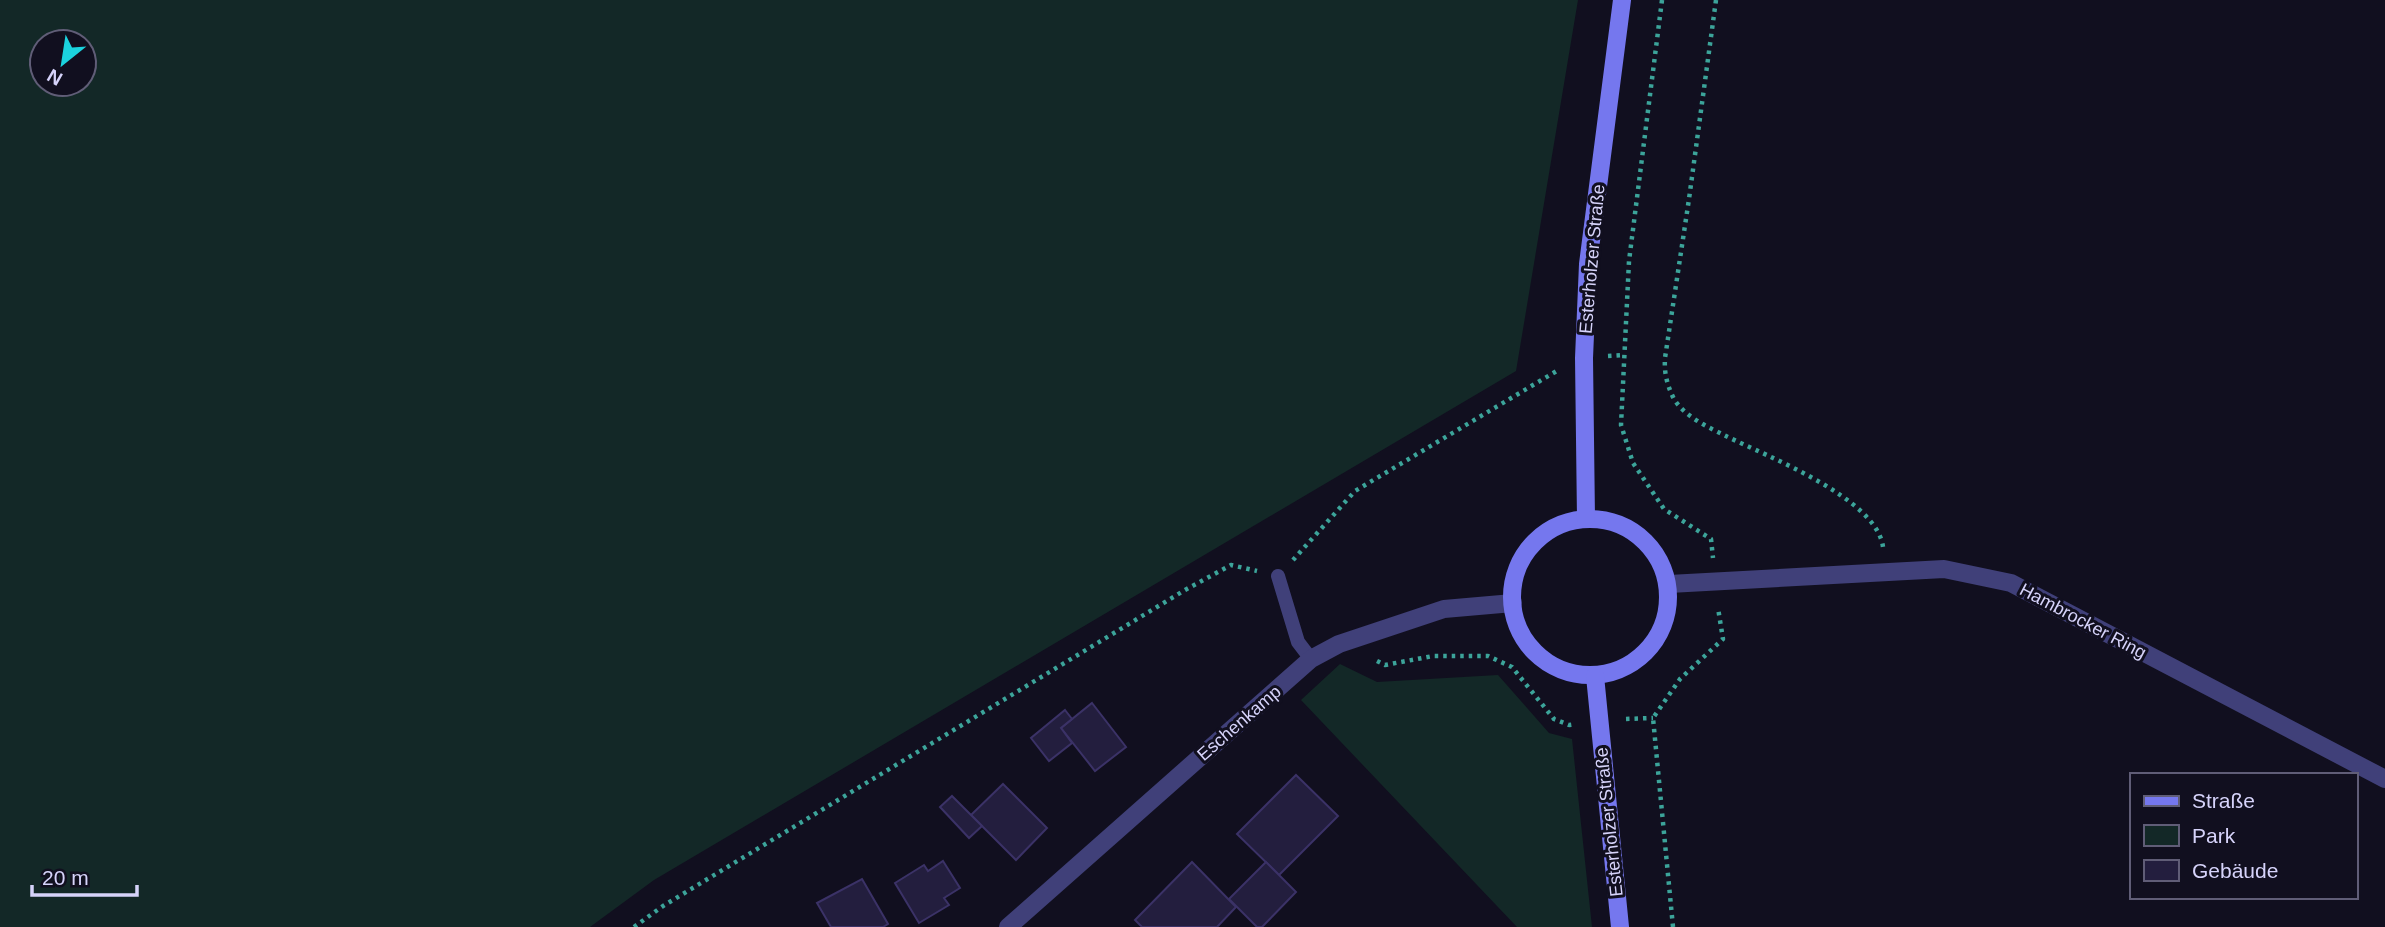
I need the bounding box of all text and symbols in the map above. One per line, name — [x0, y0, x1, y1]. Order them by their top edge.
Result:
north arrow — [28, 28, 98, 98]
text: N — [44, 65, 66, 90]
street label: Esterholzer Straße — [1575, 183, 1609, 335]
street label: Hambrocker Ring — [2016, 579, 2150, 663]
street label: Eschenkamp — [1193, 681, 1285, 765]
street label: Esterholzer Straße — [1591, 746, 1627, 898]
legend — [2130, 773, 2357, 899]
text: Straße — [2192, 789, 2255, 812]
text: Park — [2192, 824, 2236, 847]
scale bar — [32, 853, 136, 897]
text: Gebäude — [2192, 859, 2278, 882]
text: 20 m — [42, 866, 89, 889]

